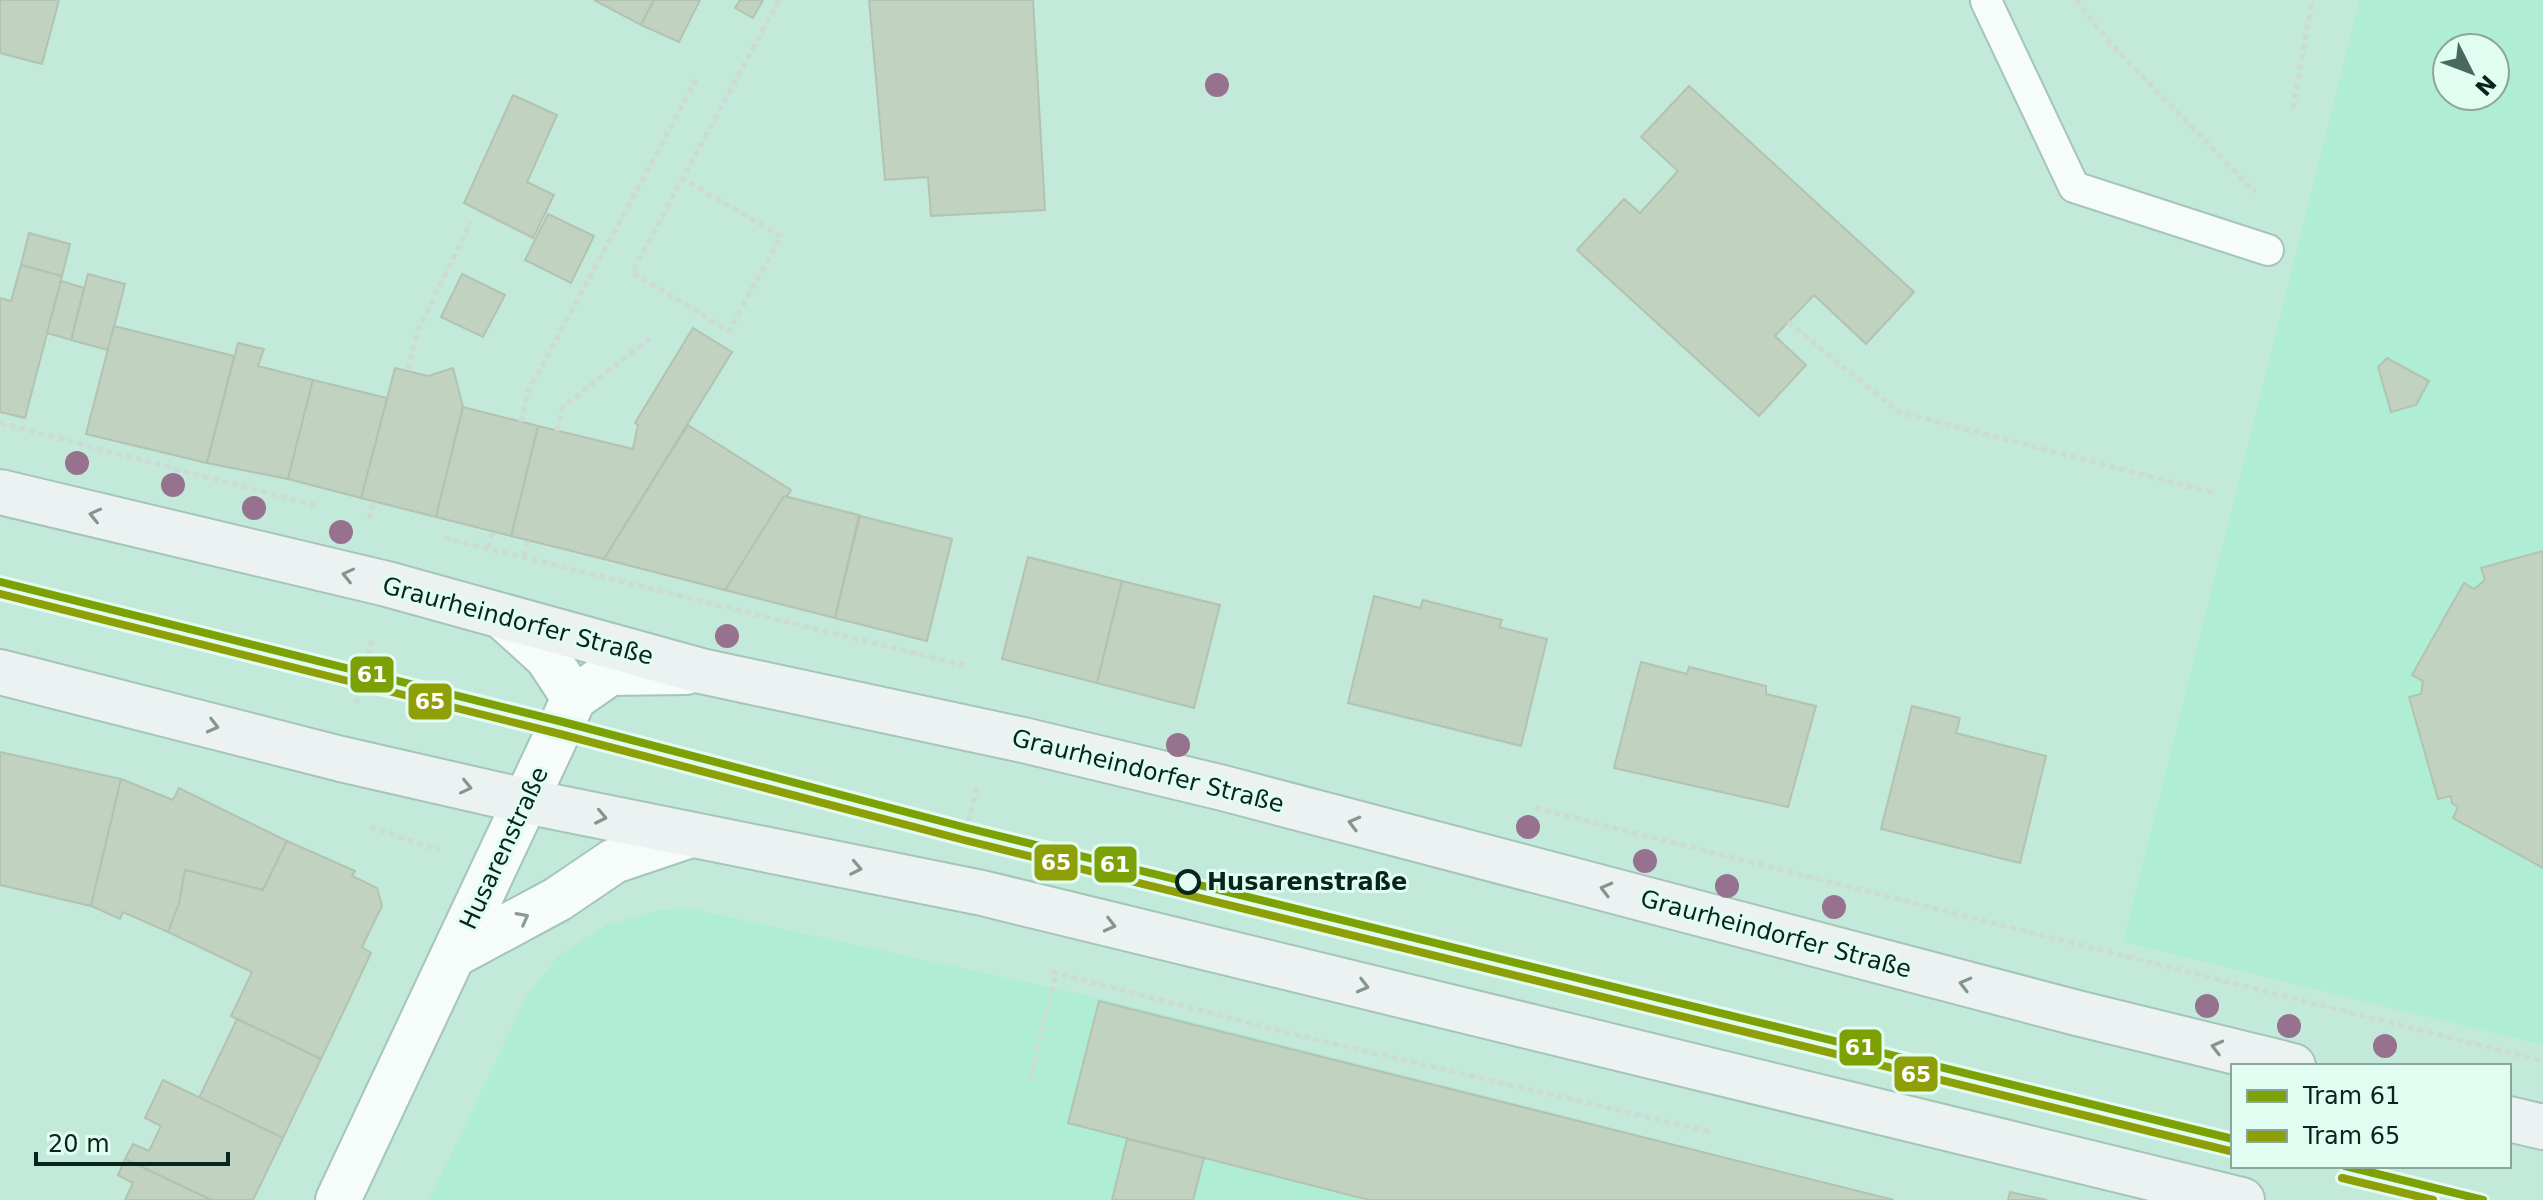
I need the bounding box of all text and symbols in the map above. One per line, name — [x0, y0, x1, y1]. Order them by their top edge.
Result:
north arrow — [2431, 32, 2511, 112]
text: N — [2470, 70, 2501, 100]
one-way arrow — [88, 507, 102, 524]
one-way arrow — [341, 567, 355, 584]
street label: Graurheindorfer Straße — [379, 571, 657, 671]
line badge: 61 — [349, 655, 395, 694]
text: 61 — [357, 662, 387, 687]
line badge: 65 — [407, 682, 453, 721]
text: 65 — [415, 689, 445, 714]
one-way arrow — [206, 717, 220, 734]
street label: Graurheindorfer Straße — [1009, 724, 1287, 818]
street label: Husarenstraße — [454, 762, 554, 934]
one-way arrow — [458, 778, 472, 795]
one-way arrow — [595, 807, 608, 824]
one-way arrow — [1348, 815, 1362, 832]
line badge: 65 — [1033, 843, 1079, 882]
line badge: 61 — [1093, 845, 1138, 884]
text: 65 — [1041, 850, 1071, 875]
text: 61 — [1100, 852, 1130, 877]
one-way arrow — [849, 859, 863, 876]
place label: Husarenstraße — [1207, 868, 1407, 896]
marker: Husarenstraße — [1176, 870, 1200, 894]
one-way arrow — [1599, 881, 1613, 898]
street label: Graurheindorfer Straße — [1637, 884, 1915, 984]
one-way arrow — [514, 913, 529, 928]
one-way arrow — [1103, 915, 1116, 932]
one-way arrow — [1959, 976, 1973, 993]
one-way arrow — [1355, 977, 1369, 994]
line badge: 61 — [1838, 1028, 1883, 1067]
text: 61 — [1845, 1035, 1875, 1060]
one-way arrow — [2211, 1040, 2225, 1057]
line badge: 65 — [1893, 1055, 1939, 1093]
text: 65 — [1901, 1062, 1931, 1087]
legend — [2231, 1064, 2511, 1168]
text: Tram 61 — [2302, 1082, 2400, 1110]
scale bar — [36, 1116, 228, 1166]
text: Tram 65 — [2302, 1122, 2400, 1150]
text: 20 m — [48, 1130, 110, 1158]

